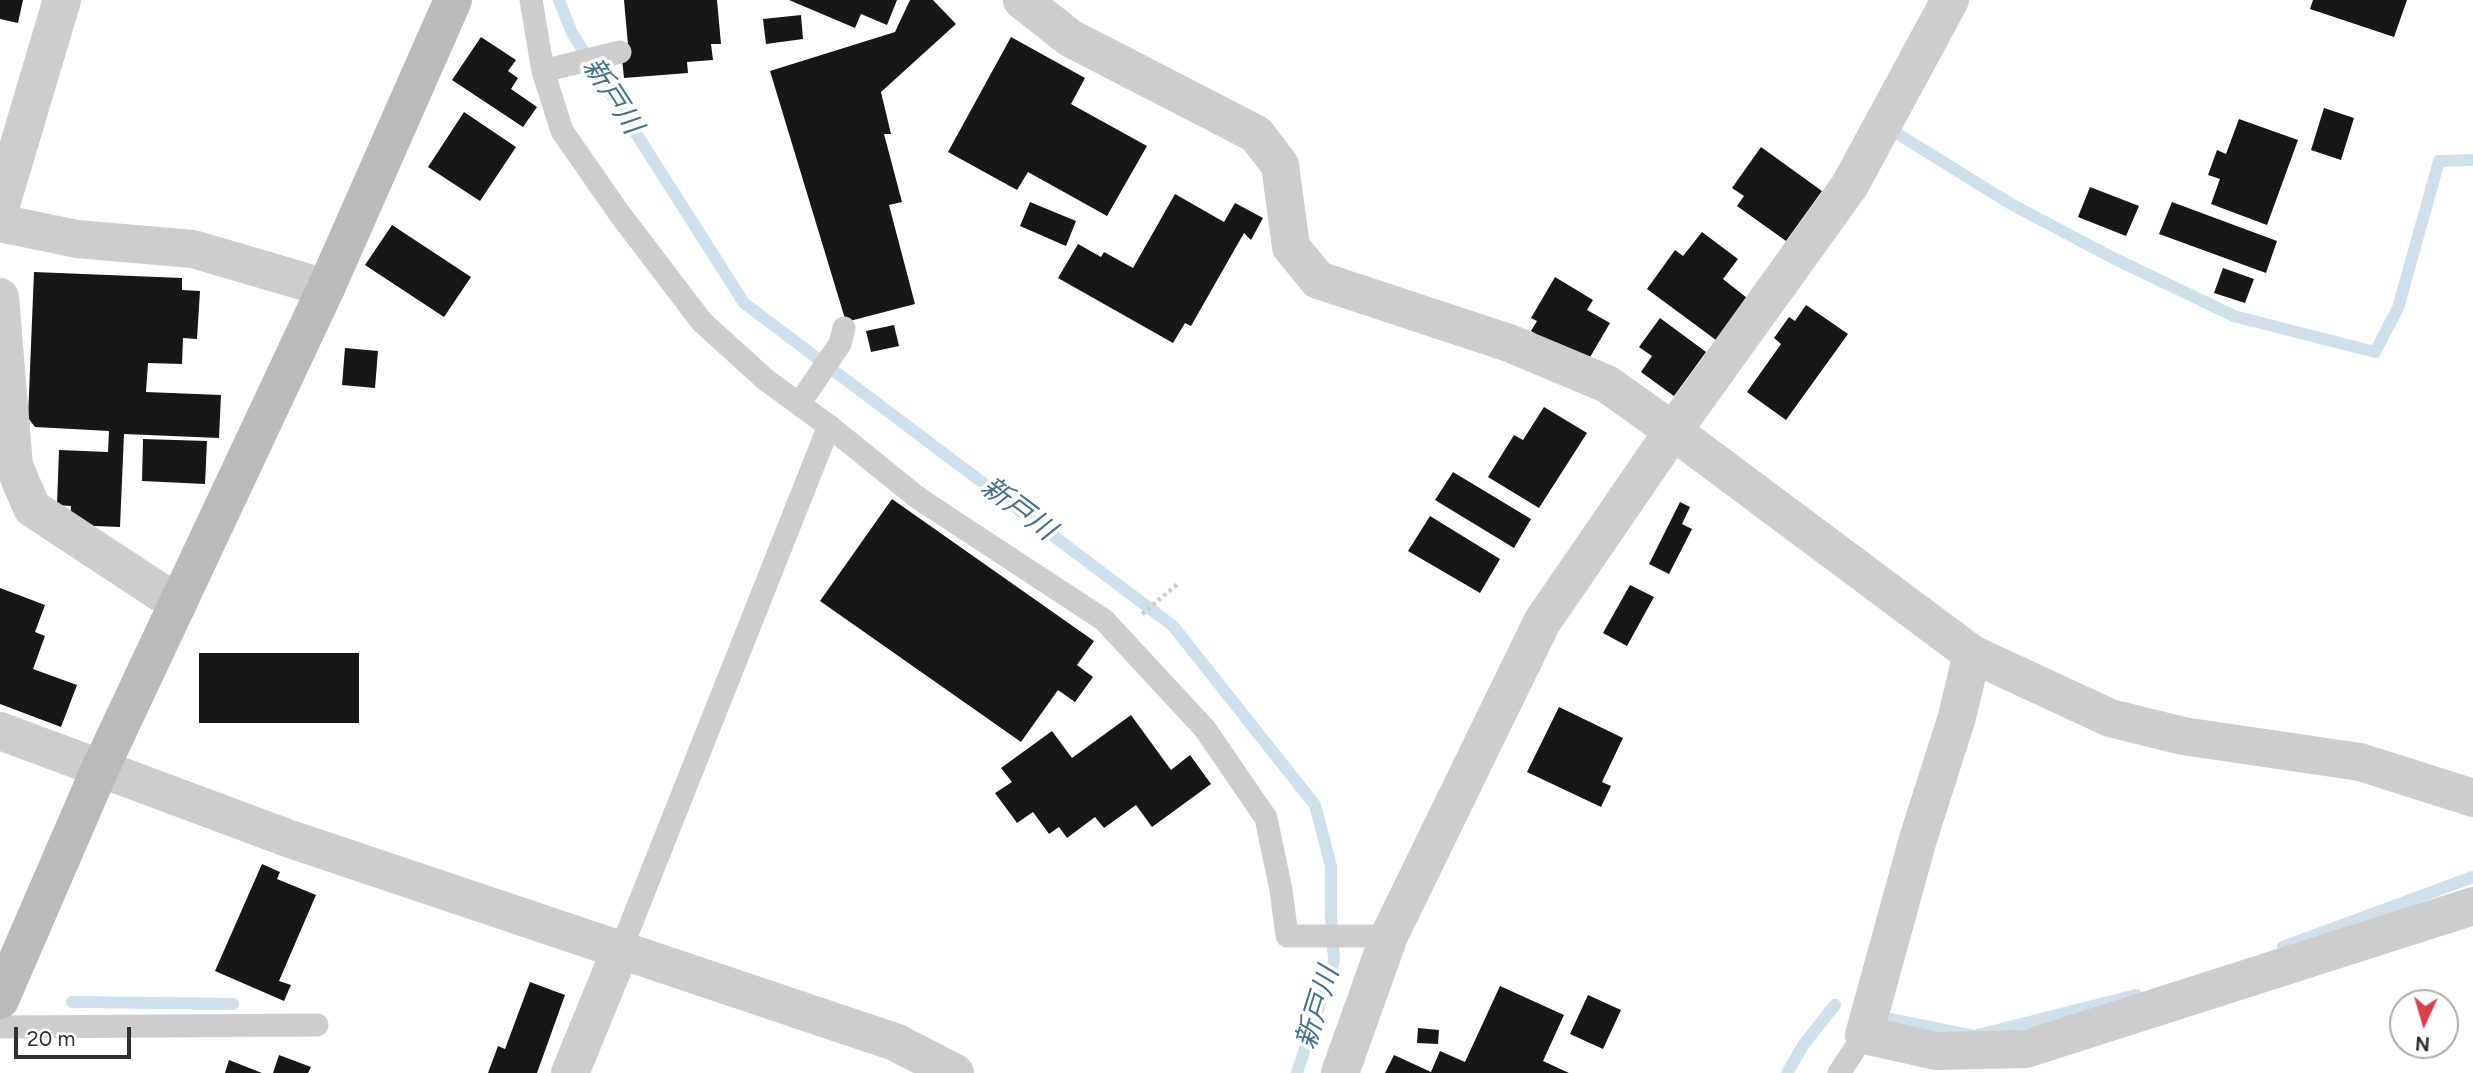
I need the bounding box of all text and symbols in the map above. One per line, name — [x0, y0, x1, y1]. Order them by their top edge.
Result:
water label: 新戸川 — [575, 52, 649, 140]
water label: 新戸川 — [974, 470, 1062, 548]
water label: 新戸川 — [1290, 963, 1346, 1053]
north arrow — [2389, 989, 2459, 1059]
scale bar — [18, 1014, 135, 1058]
text: 20 m — [27, 1026, 75, 1051]
text: N — [2415, 1031, 2431, 1055]

